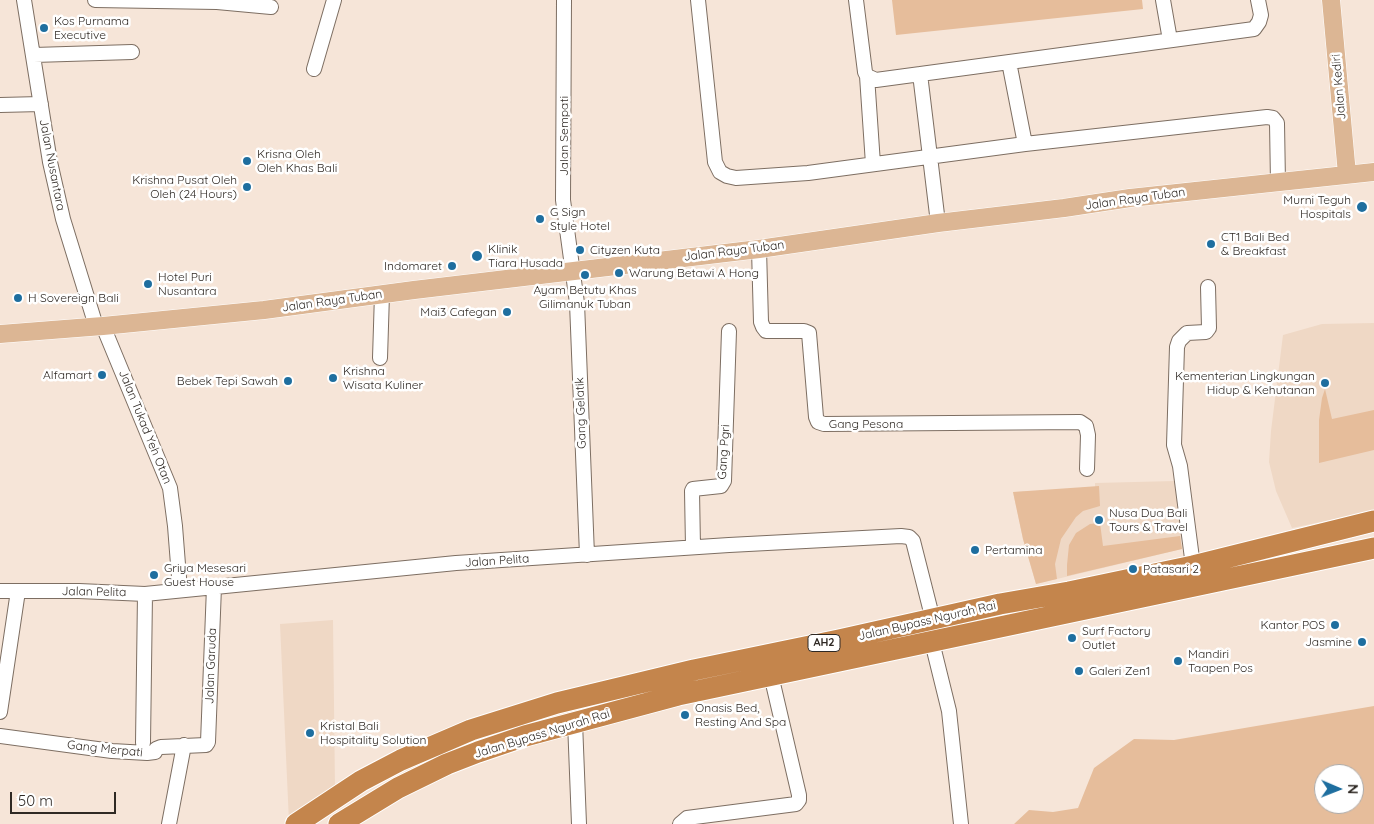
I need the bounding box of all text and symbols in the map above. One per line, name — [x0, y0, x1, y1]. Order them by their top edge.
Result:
place label: Kos Purnama Executive — [54, 14, 129, 42]
marker: Kos Purnama Executive — [38, 22, 50, 34]
street label: Jalan Kediri — [1329, 53, 1349, 121]
street label: Jalan Sempati — [557, 96, 571, 176]
street label: Jalan Nusantara — [36, 118, 68, 212]
place label: Krisna Oleh Oleh Khas Bali — [257, 147, 337, 175]
marker: Krisna Oleh Oleh Khas Bali — [241, 155, 253, 167]
place label: Krishna Pusat Oleh Oleh (24 Hours) — [132, 173, 237, 201]
marker: Krishna Pusat Oleh Oleh (24 Hours) — [241, 181, 253, 193]
street label: Jalan Raya Tuban — [1084, 185, 1186, 213]
place label: Murni Teguh Hospitals — [1283, 193, 1351, 221]
marker: Murni Teguh Hospitals — [1355, 200, 1369, 214]
place label: G Sign Style Hotel — [550, 205, 610, 233]
marker: G Sign Style Hotel — [534, 213, 546, 225]
place label: CT1 Bali Bed & Breakfast — [1221, 230, 1289, 258]
street label: Jalan Raya Tuban — [683, 238, 785, 264]
marker: CT1 Bali Bed & Breakfast — [1205, 238, 1217, 250]
place label: Klinik Tiara Husada — [488, 242, 563, 270]
place label: Cityzen Kuta — [590, 243, 660, 257]
marker: Cityzen Kuta — [574, 244, 586, 256]
marker: Klinik Tiara Husada — [470, 249, 484, 263]
place label: Indomaret — [384, 259, 442, 273]
marker: Indomaret — [446, 260, 458, 272]
place label: Warung Betawi A Hong — [629, 266, 759, 280]
marker: Warung Betawi A Hong — [613, 267, 625, 279]
marker: Ayam Betutu Khas Gilimanuk Tuban — [579, 269, 591, 281]
place label: Hotel Puri Nusantara — [158, 270, 217, 298]
marker: Hotel Puri Nusantara — [142, 278, 154, 290]
place label: Ayam Betutu Khas Gilimanuk Tuban — [533, 283, 637, 311]
street label: Jalan Raya Tuban — [281, 287, 383, 315]
place label: H Sovereign Bali — [28, 291, 119, 305]
marker: H Sovereign Bali — [12, 292, 24, 304]
place label: Mai3 Cafegan — [420, 305, 497, 319]
marker: Mai3 Cafegan — [501, 306, 513, 318]
place label: Krishna Wisata Kuliner — [343, 364, 423, 392]
place label: Alfamart — [43, 368, 92, 382]
street label: Jalan Tukad Yeh Otan — [116, 368, 174, 486]
marker: Alfamart — [96, 369, 108, 381]
place label: Kementerian Lingkungan Hidup & Kehutanan — [1175, 369, 1315, 397]
marker: Krishna Wisata Kuliner — [327, 372, 339, 384]
place label: Bebek Tepi Sawah — [177, 374, 278, 388]
marker: Bebek Tepi Sawah — [282, 375, 294, 387]
street label: Gang Gelatik — [573, 377, 589, 449]
marker: Kementerian Lingkungan Hidup & Kehutanan — [1319, 377, 1331, 389]
street label: Gang Pesona — [829, 417, 903, 431]
street label: Gang Pgri — [715, 424, 733, 480]
place label: Nusa Dua Bali Tours & Travel — [1109, 506, 1188, 534]
marker: Nusa Dua Bali Tours & Travel — [1093, 514, 1105, 526]
place label: Pertamina — [985, 543, 1042, 557]
marker: Pertamina — [969, 544, 981, 556]
street label: Jalan Pelita — [464, 552, 530, 570]
place label: Griya Mesesari Guest House — [164, 561, 246, 589]
place label: Patasari 2 — [1143, 562, 1199, 576]
marker: Patasari 2 — [1127, 563, 1139, 575]
marker: Griya Mesesari Guest House — [148, 569, 160, 581]
street label: Jalan Pelita — [61, 584, 127, 600]
street label: Jalan Bypass Ngurah Rai — [857, 598, 997, 644]
place label: Kantor POS — [1260, 618, 1325, 632]
marker: Kantor POS — [1329, 619, 1341, 631]
place label: Surf Factory Outlet — [1082, 624, 1151, 652]
street label: Jalan Garuda — [202, 628, 220, 704]
marker: Surf Factory Outlet — [1066, 632, 1078, 644]
road number: AH2 — [808, 634, 840, 651]
place label: Jasmine — [1305, 635, 1352, 649]
marker: Jasmine — [1356, 636, 1368, 648]
place label: Mandiri Taapen Pos — [1188, 647, 1253, 675]
marker: Mandiri Taapen Pos — [1172, 655, 1184, 667]
place label: Galeri Zen1 — [1089, 664, 1150, 678]
marker: Galeri Zen1 — [1073, 665, 1085, 677]
place label: Onasis Bed, Resting And Spa — [695, 701, 786, 729]
street label: Jalan Bypass Ngurah Rai — [473, 707, 611, 761]
marker: Onasis Bed, Resting And Spa — [679, 709, 691, 721]
place label: Kristal Bali Hospitality Solution — [320, 719, 427, 747]
marker: Kristal Bali Hospitality Solution — [304, 727, 316, 739]
street label: Gang Merpati — [66, 738, 144, 760]
north arrow — [1314, 764, 1364, 814]
scale bar — [12, 782, 119, 814]
text: N — [1344, 784, 1362, 795]
text: 50 m — [18, 791, 53, 810]

